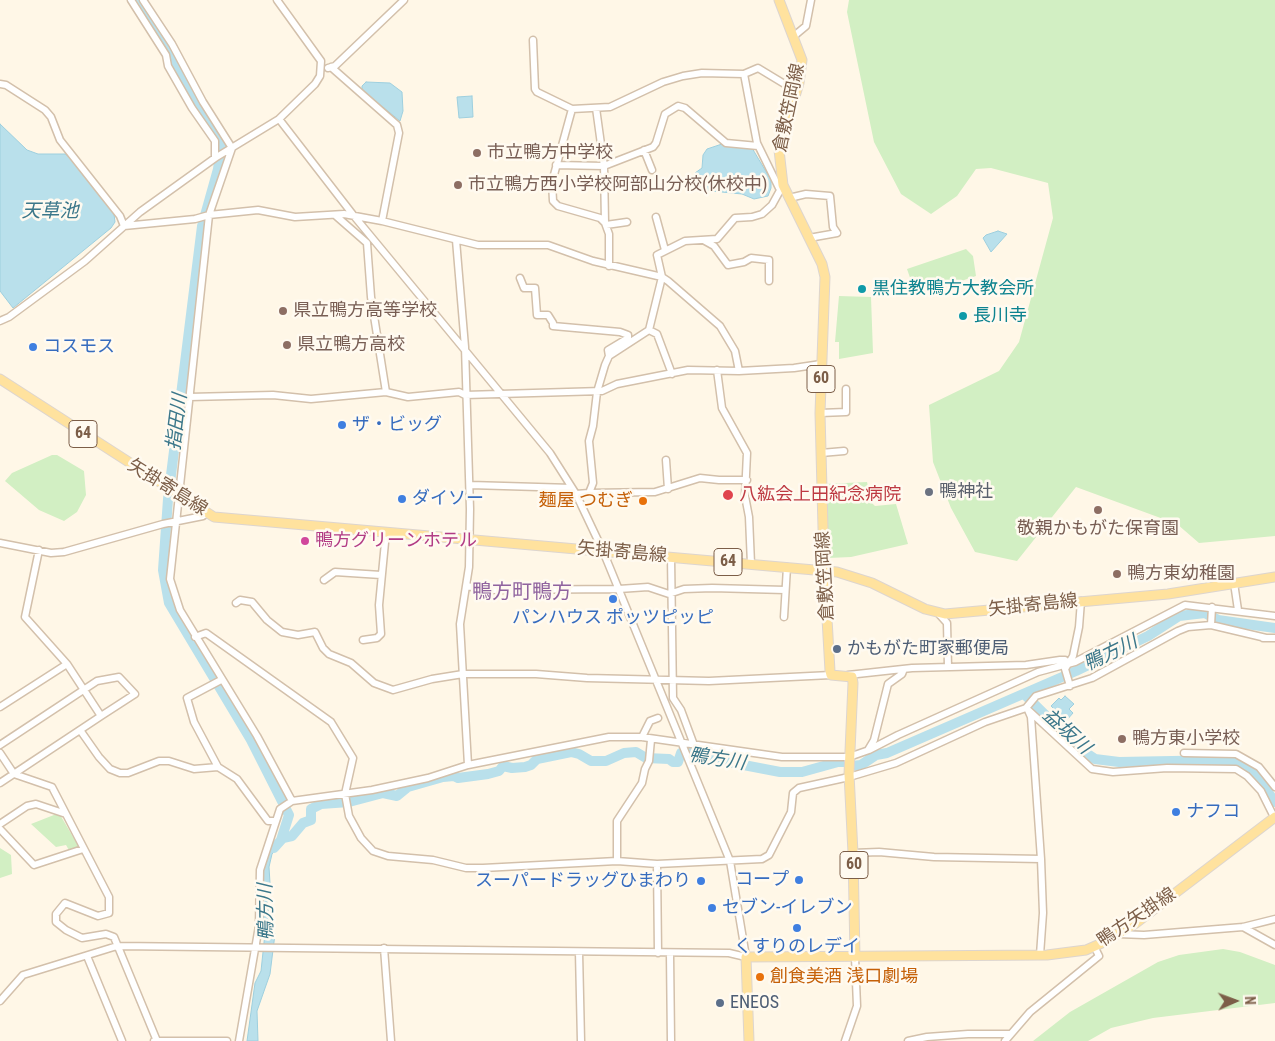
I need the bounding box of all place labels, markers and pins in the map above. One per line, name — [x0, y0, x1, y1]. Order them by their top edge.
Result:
place label: 市立鴨方中学校 — [487, 142, 613, 164]
marker: 市立鴨方中学校 — [471, 147, 483, 159]
place label: 市立鴨方西小学校阿部山分校(休校中) — [468, 174, 767, 196]
marker: 市立鴨方西小学校阿部山分校(休校中) — [452, 179, 464, 191]
place label: 黒住教鴨方大教会所 — [872, 278, 1034, 300]
marker: 黒住教鴨方大教会所 — [856, 283, 868, 295]
place label: 県立鴨方高等学校 — [293, 300, 437, 322]
marker: 県立鴨方高等学校 — [277, 305, 289, 317]
place label: 長川寺 — [973, 305, 1027, 327]
marker: 長川寺 — [957, 310, 969, 322]
place label: 県立鴨方高校 — [297, 334, 405, 356]
place label: コスモス — [43, 336, 115, 358]
marker: 県立鴨方高校 — [281, 339, 293, 351]
marker: コスモス — [27, 341, 39, 353]
place label: ザ・ビッグ — [352, 414, 442, 436]
marker: ザ・ビッグ — [336, 419, 348, 431]
place label: 鴨神社 — [939, 481, 993, 503]
place label: 八紘会上田紀念病院 — [739, 484, 901, 506]
marker: 鴨神社 — [923, 486, 935, 498]
place label: ダイソー — [412, 488, 484, 510]
marker: 八紘会上田紀念病院 — [721, 488, 735, 502]
place label: 麺屋 つむぎ — [539, 490, 633, 512]
marker: ダイソー — [396, 493, 408, 505]
marker: 麺屋 つむぎ — [637, 495, 649, 507]
marker: 敬親かもがた保育園 — [1092, 504, 1104, 516]
place label: 敬親かもがた保育園 — [1017, 518, 1179, 540]
place label: 鴨方グリーンホテル — [315, 530, 477, 552]
marker: 鴨方グリーンホテル — [299, 535, 311, 547]
place label: 鴨方東幼稚園 — [1127, 563, 1235, 585]
marker: 鴨方東幼稚園 — [1111, 568, 1123, 580]
marker: パンハウス ポッツピッピ — [607, 593, 619, 605]
place label: パンハウス ポッツピッピ — [512, 607, 714, 629]
place label: かもがた町家郵便局 — [847, 638, 1009, 660]
marker: かもがた町家郵便局 — [831, 643, 843, 655]
place label: 鴨方東小学校 — [1132, 728, 1240, 750]
marker: 鴨方東小学校 — [1116, 733, 1128, 745]
place label: ナフコ — [1186, 801, 1240, 823]
marker: ナフコ — [1170, 806, 1182, 818]
place label: コープ — [735, 869, 789, 891]
place label: スーパードラッグひまわり — [475, 870, 691, 892]
marker: コープ — [793, 874, 805, 886]
marker: スーパードラッグひまわり — [695, 875, 707, 887]
place label: セブン-イレブン — [722, 897, 852, 919]
marker: セブン-イレブン — [706, 902, 718, 914]
marker: くすりのレデイ — [791, 922, 803, 934]
place label: くすりのレデイ — [734, 936, 860, 958]
place label: 創食美酒 浅口劇場 — [770, 966, 918, 988]
marker: 創食美酒 浅口劇場 — [754, 971, 766, 983]
place label: ENEOS — [730, 992, 779, 1014]
marker: ENEOS — [714, 997, 726, 1009]

